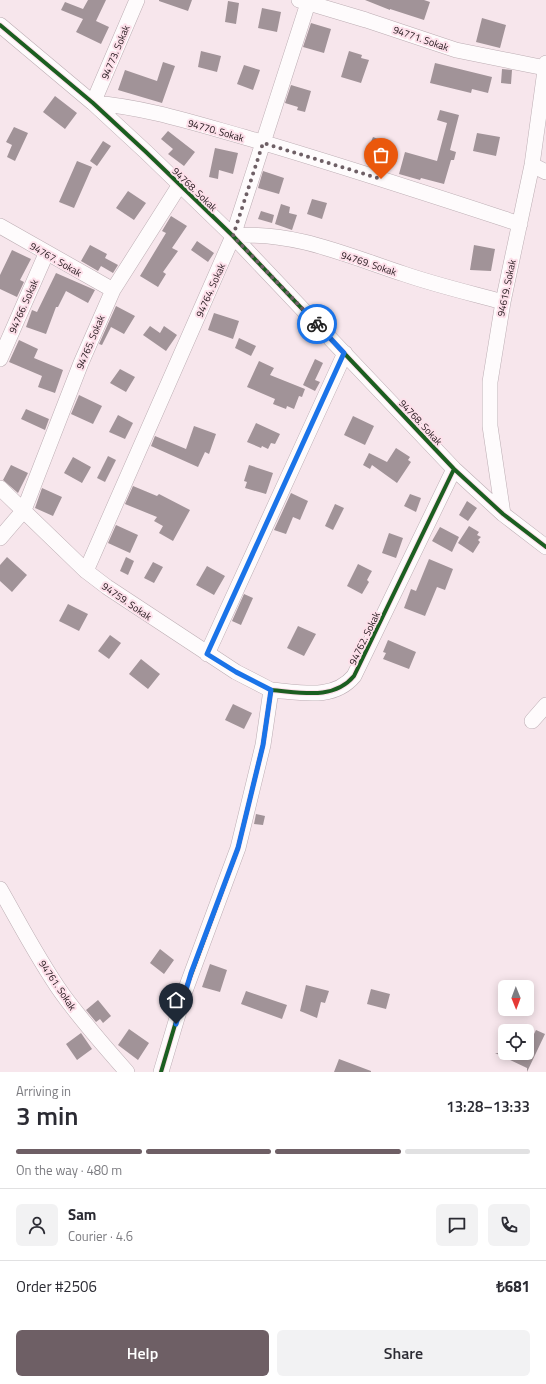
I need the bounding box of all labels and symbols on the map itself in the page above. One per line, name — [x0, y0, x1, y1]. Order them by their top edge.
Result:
street label: 94771. Sokak — [391, 22, 451, 55]
street label: 94773. Sokak — [97, 23, 134, 82]
street label: 94770. Sokak — [186, 115, 246, 146]
pin — [364, 138, 398, 179]
street label: 94768. Sokak — [169, 164, 221, 215]
street label: 94767. Sokak — [27, 239, 85, 280]
street label: 94769. Sokak — [339, 247, 399, 280]
street label: 94619. Sokak — [493, 258, 520, 318]
street label: 94764. Sokak — [192, 261, 229, 320]
street label: 94766. Sokak — [5, 277, 42, 336]
courier — [297, 304, 337, 344]
street label: 94765. Sokak — [72, 313, 109, 372]
street label: 94768. Sokak — [395, 396, 446, 449]
street label: 94759. Sokak — [99, 579, 155, 624]
street label: 94762. Sokak — [345, 609, 384, 667]
street label: 94761. Sokak — [35, 957, 80, 1014]
north arrow — [498, 980, 534, 1016]
pin — [159, 983, 193, 1024]

